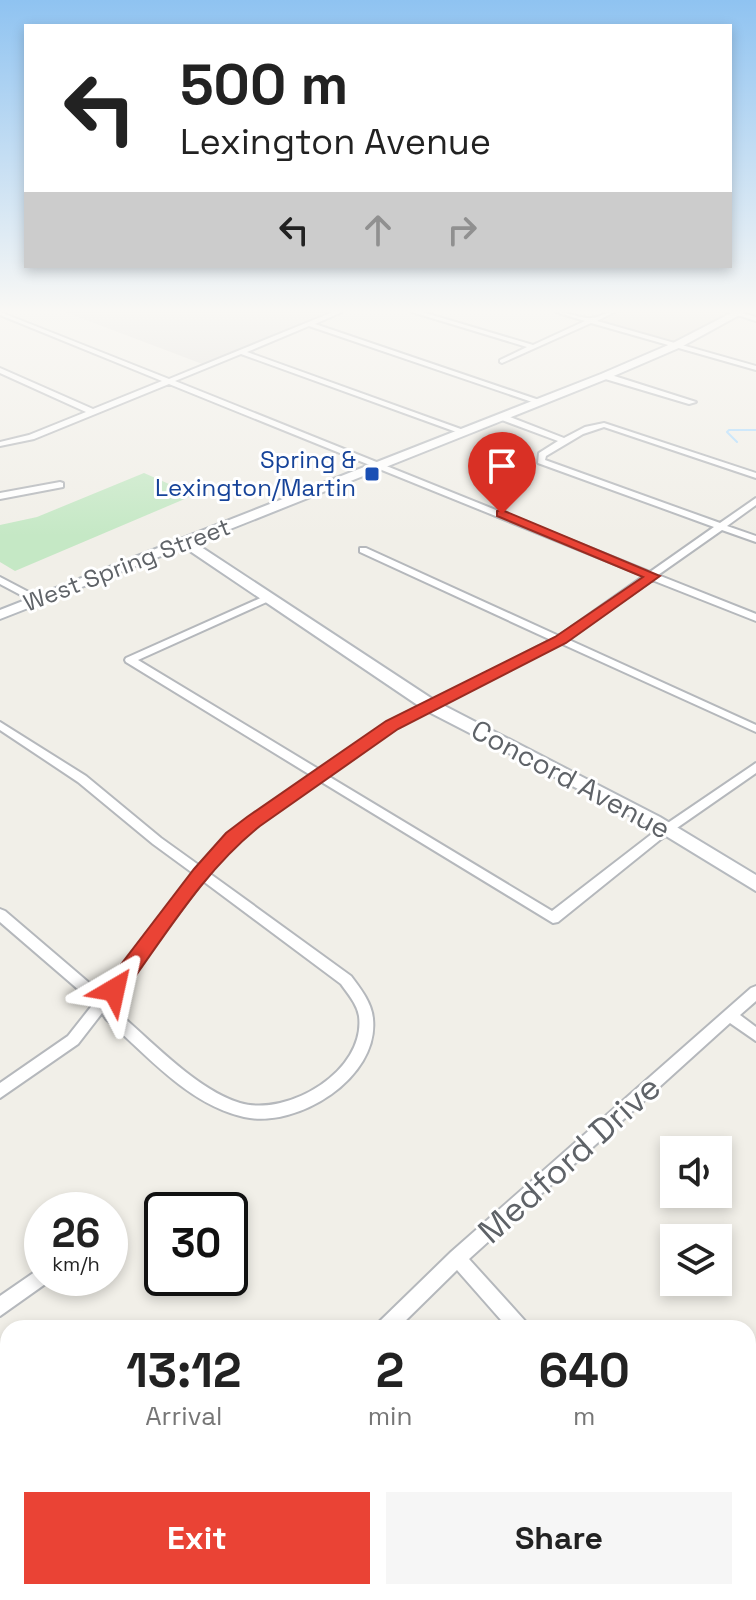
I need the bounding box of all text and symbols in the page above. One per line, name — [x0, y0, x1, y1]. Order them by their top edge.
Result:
text: 500 m — [180, 49, 348, 120]
icon: left — [48, 56, 152, 160]
text: Lexington Avenue — [180, 119, 491, 165]
icon: left — [272, 208, 316, 252]
icon: ahead — [356, 208, 400, 252]
icon: right — [440, 208, 484, 252]
pin — [468, 432, 536, 514]
place label: Spring & Lexington/Martin — [155, 444, 356, 503]
icon: arrive — [480, 444, 524, 488]
marker: Spring & Lexington/Martin — [363, 465, 381, 483]
street label: West Spring Street — [19, 511, 235, 618]
street label: Concord Avenue — [465, 711, 677, 847]
position arrow — [72, 948, 156, 1032]
street label: Medford Drive — [469, 1066, 670, 1253]
map controls — [660, 1136, 732, 1296]
button: sound — [660, 1136, 732, 1208]
speed limit sign: 30 — [144, 1192, 248, 1296]
text: 26 — [52, 1208, 100, 1259]
button: layers — [660, 1224, 732, 1296]
text: km/h — [52, 1251, 100, 1277]
text: 13:12 — [126, 1340, 242, 1401]
text: 2 — [376, 1340, 404, 1401]
text: 640 — [539, 1340, 630, 1401]
text: Arrival — [145, 1399, 223, 1433]
text: min — [368, 1399, 412, 1433]
text: m — [573, 1399, 595, 1433]
button: Exit — [24, 1492, 370, 1584]
button: Share — [386, 1492, 732, 1584]

